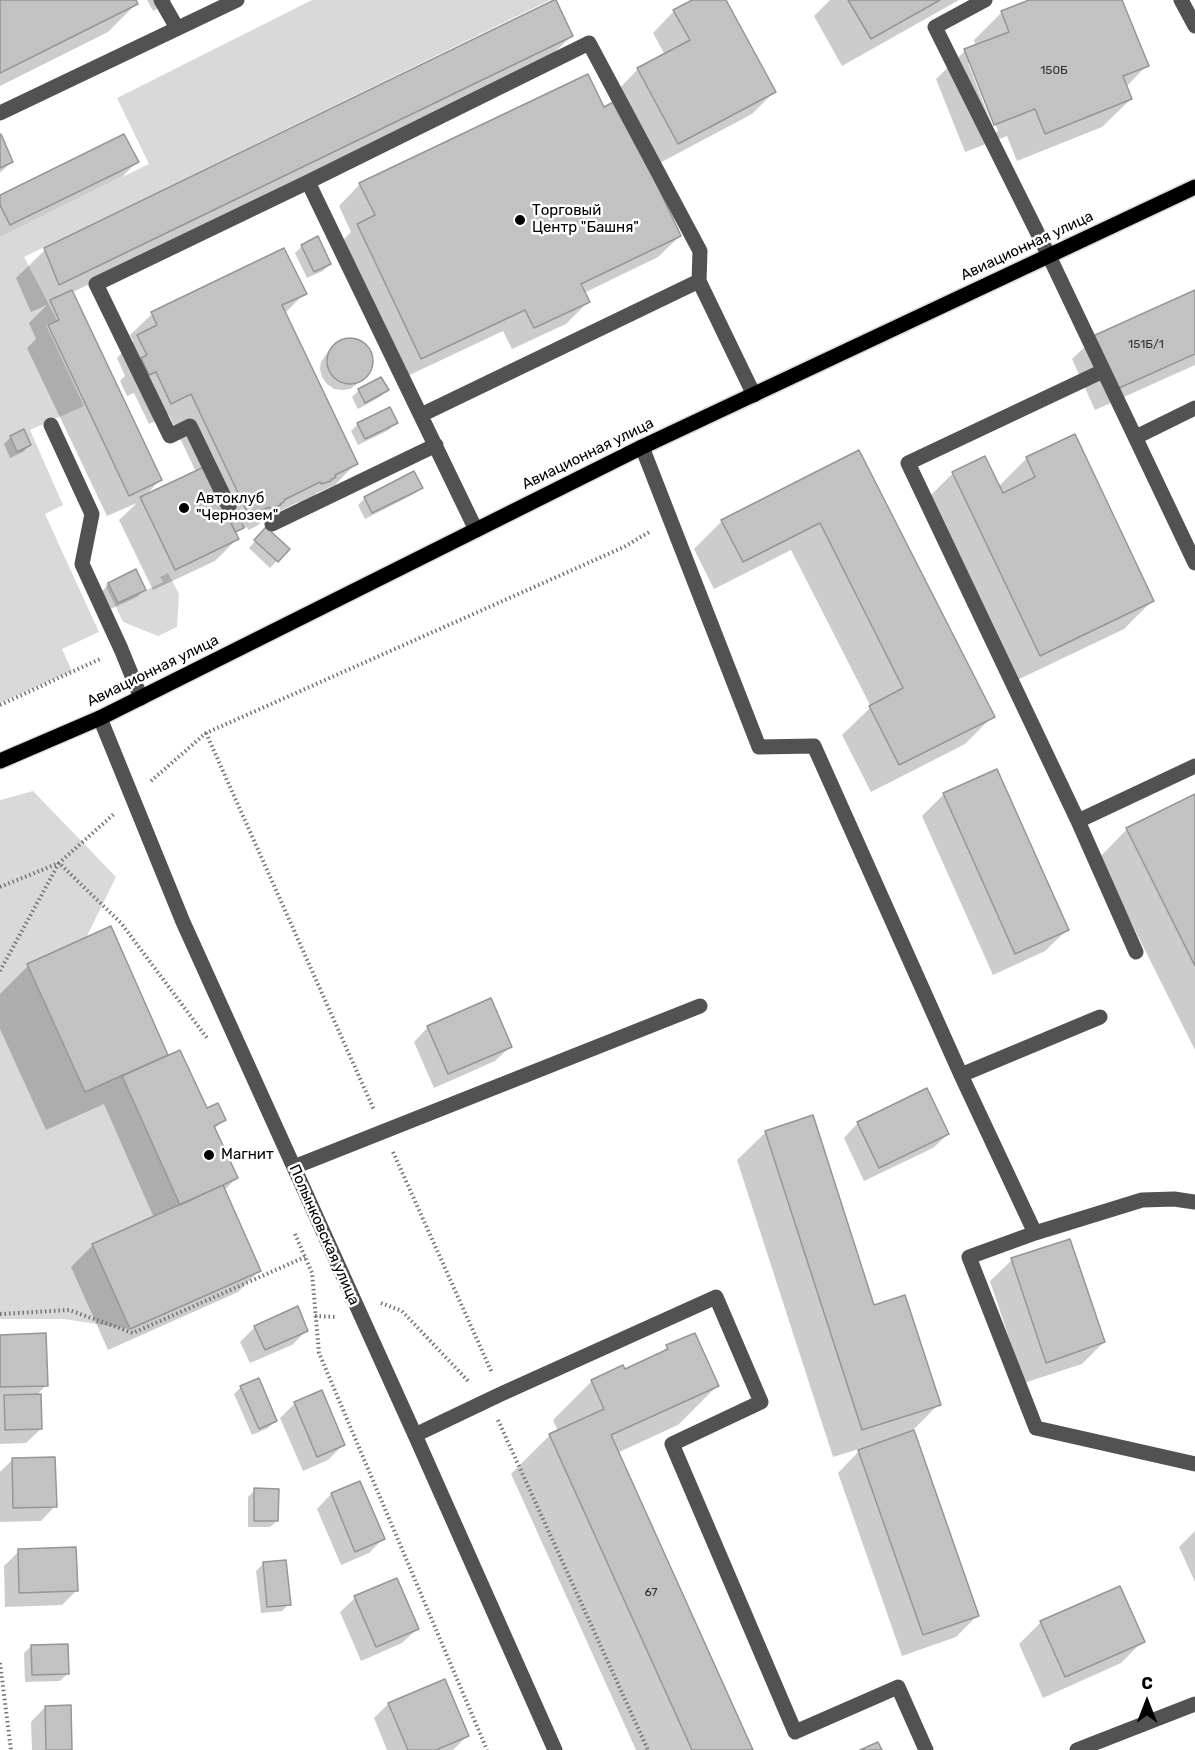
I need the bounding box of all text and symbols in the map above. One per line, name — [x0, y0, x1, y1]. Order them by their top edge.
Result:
house number: 150Б — [1040, 64, 1068, 78]
place label: Торговый Центр "Башня" — [532, 202, 639, 237]
street label: Авиационная улица — [958, 207, 1096, 285]
marker: Торговый Центр "Башня" — [513, 213, 527, 227]
house number: 151Б/1 — [1128, 338, 1164, 352]
street label: Авиационная улица — [519, 414, 657, 494]
place label: Автоклуб "Чернозем" — [196, 490, 278, 525]
marker: Автоклуб "Чернозем" — [177, 501, 191, 515]
street label: Авиационная улица — [84, 631, 222, 711]
place label: Магнит — [221, 1146, 274, 1164]
marker: Магнит — [202, 1148, 216, 1162]
street label: Полынковская улица — [285, 1162, 363, 1308]
house number: 67 — [644, 1586, 658, 1600]
north arrow — [1117, 1672, 1177, 1732]
text: С — [1141, 1674, 1153, 1693]

